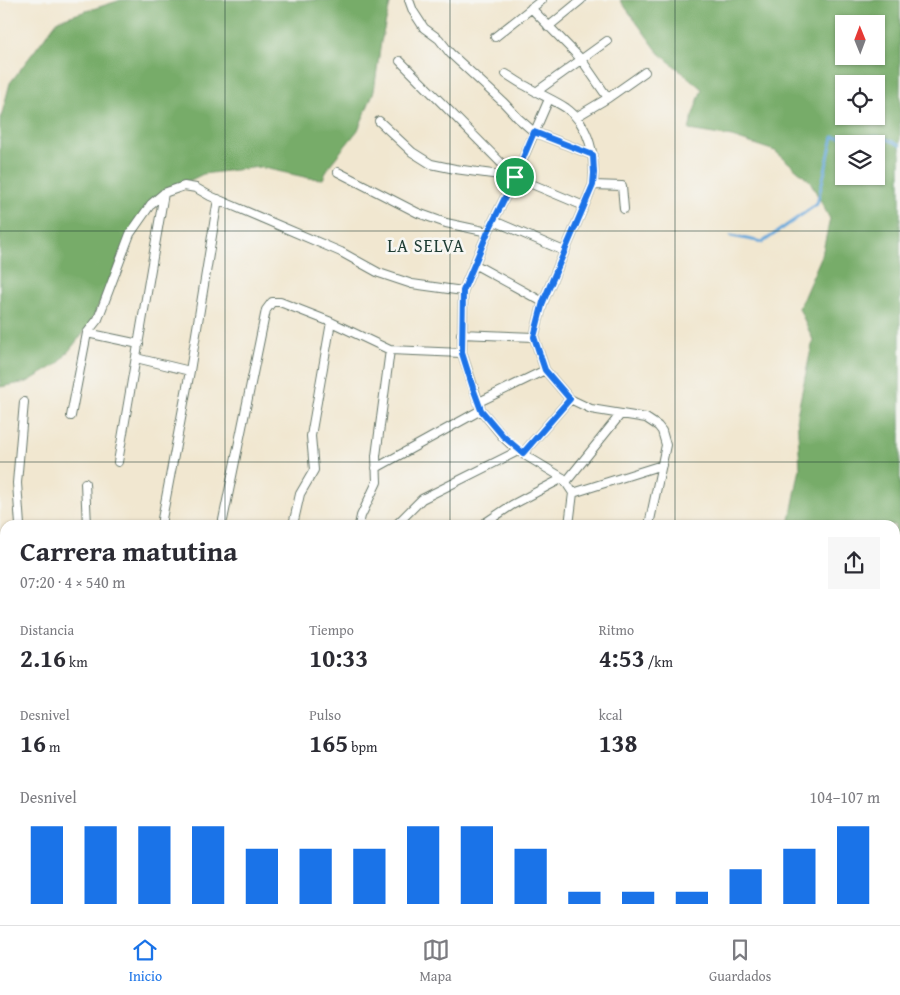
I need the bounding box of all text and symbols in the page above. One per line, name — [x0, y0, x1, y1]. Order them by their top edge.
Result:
north arrow — [835, 15, 885, 65]
map controls — [835, 15, 885, 185]
button: locate — [835, 75, 885, 125]
button: layers — [835, 135, 885, 185]
pin — [494, 156, 536, 198]
icon: arrive — [501, 163, 529, 191]
district label: LA SELVA — [387, 232, 465, 259]
text: Carrera matutina — [20, 530, 238, 571]
button: share — [828, 537, 880, 589]
text: 07:20 · 4 × 540 m — [20, 570, 125, 594]
text: Distancia — [20, 620, 74, 640]
text: Tiempo — [309, 620, 354, 640]
text: Ritmo — [599, 620, 634, 640]
text: 2.16 — [20, 640, 66, 676]
text: 10:33 — [309, 640, 368, 676]
text: 4:53 — [599, 640, 645, 676]
text: km — [66, 652, 88, 672]
text: /km — [645, 652, 673, 672]
text: Desnivel — [20, 705, 70, 725]
text: Pulso — [309, 705, 341, 725]
text: kcal — [599, 705, 623, 725]
text: 16 — [20, 725, 46, 761]
text: 165 — [309, 725, 348, 761]
text: 138 — [599, 725, 638, 761]
text: m — [46, 737, 60, 757]
text: bpm — [348, 737, 378, 757]
text: Desnivel — [20, 785, 77, 809]
text: 104–107 m — [810, 785, 880, 809]
tab: Inicio — [129, 936, 162, 986]
tab: Mapa — [419, 936, 452, 986]
tab: Guardados — [709, 936, 771, 986]

